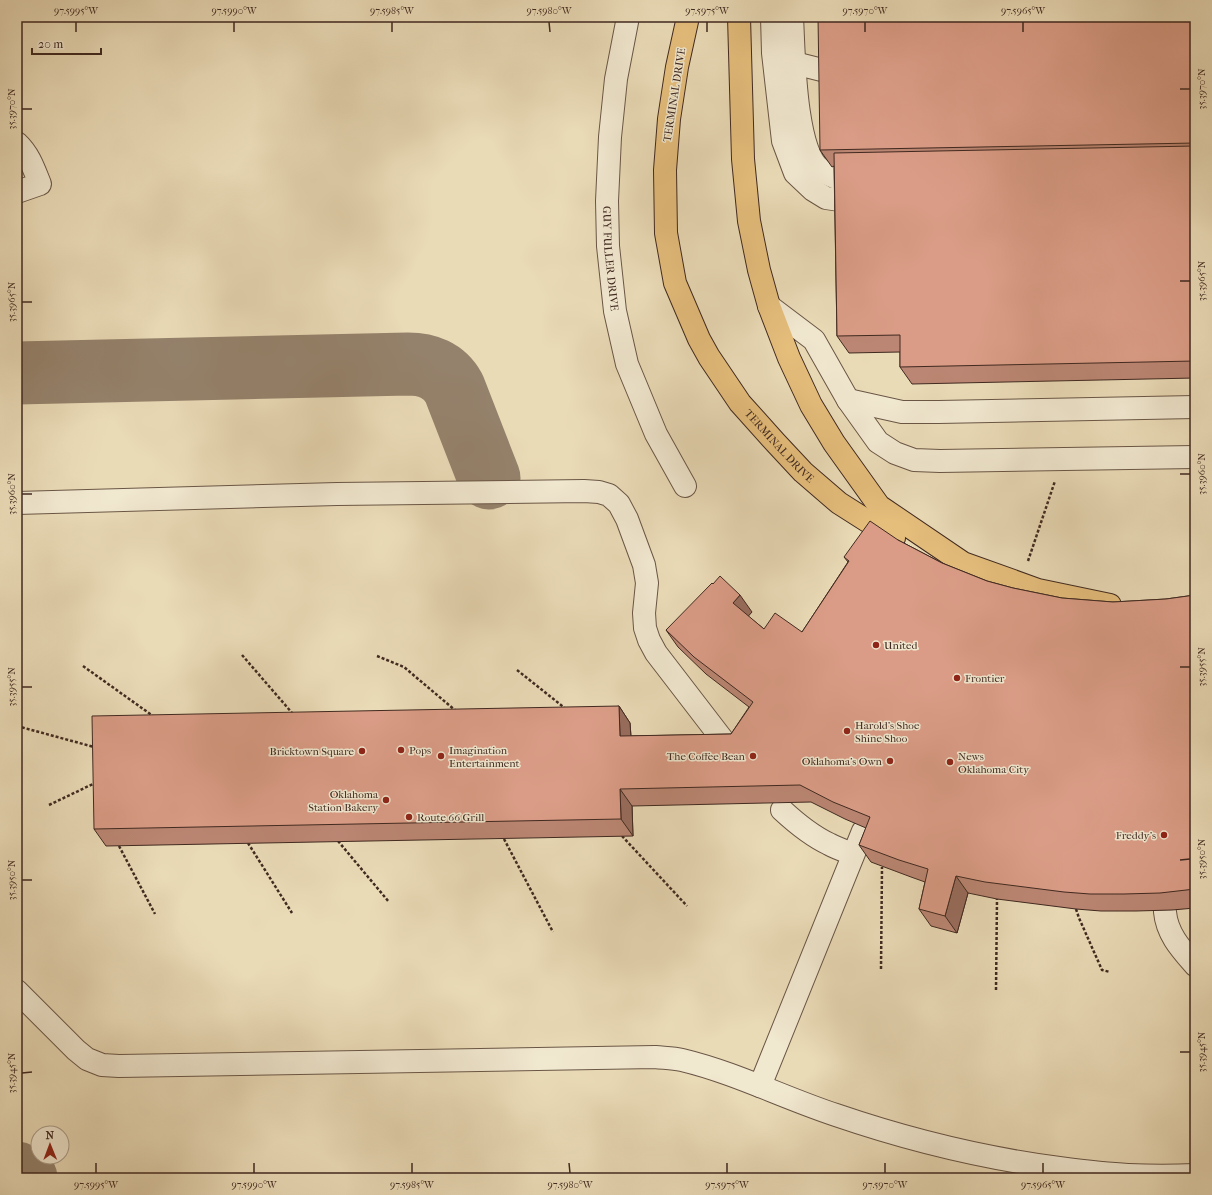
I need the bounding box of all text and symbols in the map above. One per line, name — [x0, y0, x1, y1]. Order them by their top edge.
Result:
text: 97.5995°W — [54, 5, 99, 17]
text: 97.5990°W — [211, 5, 258, 17]
text: 97.5985°W — [370, 5, 415, 17]
text: 97.5980°W — [527, 5, 573, 17]
text: 97.5975°W — [685, 5, 730, 17]
text: 97.5970°W — [843, 5, 889, 17]
text: 97.5965°W — [1001, 5, 1046, 17]
scale bar — [32, 30, 101, 56]
text: 20 m — [38, 37, 63, 51]
street label: TERMINAL DRIVE — [661, 47, 688, 143]
text: 35.3970°N — [1196, 68, 1208, 110]
text: 35.3970°N — [6, 88, 18, 130]
street label: GUY FULLER DRIVE — [600, 206, 621, 312]
text: 35.3965°N — [1196, 260, 1208, 301]
text: 35.3965°N — [6, 281, 18, 322]
street label: TERMINAL DRIVE — [742, 407, 817, 486]
text: 35.3960°N — [1196, 453, 1208, 495]
text: 35.3960°N — [6, 473, 18, 515]
place label: United — [884, 639, 918, 652]
marker: United — [871, 640, 881, 650]
text: 35.3955°N — [1196, 647, 1208, 687]
text: 35.3955°N — [6, 667, 18, 707]
place label: Frontier — [965, 672, 1005, 685]
marker: Frontier — [952, 673, 962, 683]
place label: Harold's Shoe Shine Shoo — [855, 719, 920, 745]
marker: Harold's Shoe Shine Shoo — [842, 726, 852, 736]
place label: Pops — [409, 744, 431, 757]
place label: Imagination Entertainment — [449, 744, 520, 770]
place label: Bricktown Square — [270, 745, 355, 758]
marker: Pops — [396, 745, 406, 755]
marker: Bricktown Square — [357, 746, 367, 756]
place label: The Coffee Bean — [667, 750, 746, 763]
place label: News Oklahoma City — [958, 750, 1030, 776]
marker: Imagination Entertainment — [436, 751, 446, 761]
marker: The Coffee Bean — [748, 751, 758, 761]
place label: Oklahoma's Own — [802, 755, 883, 768]
marker: Oklahoma's Own — [885, 756, 895, 766]
marker: News Oklahoma City — [945, 757, 955, 767]
place label: Oklahoma Station Bakery — [308, 788, 379, 814]
marker: Oklahoma Station Bakery — [381, 795, 391, 805]
place label: Route 66 Grill — [417, 811, 484, 824]
marker: Route 66 Grill — [404, 812, 414, 822]
place label: Freddy's — [1116, 829, 1156, 842]
marker: Freddy's — [1159, 830, 1169, 840]
text: 35.3950°N — [1196, 838, 1208, 879]
text: 35.3950°N — [6, 859, 18, 900]
text: 35.3945°N — [1196, 1031, 1208, 1072]
text: 35.3945°N — [6, 1052, 18, 1093]
north arrow — [30, 1125, 70, 1165]
text: N — [46, 1129, 55, 1142]
text: 97.5995°W — [74, 1179, 119, 1191]
text: 97.5990°W — [231, 1179, 278, 1191]
text: 97.5985°W — [390, 1179, 435, 1191]
text: 97.5980°W — [548, 1179, 594, 1191]
text: 97.5975°W — [705, 1179, 750, 1191]
text: 97.5970°W — [863, 1179, 909, 1191]
text: 97.5965°W — [1021, 1179, 1066, 1191]

